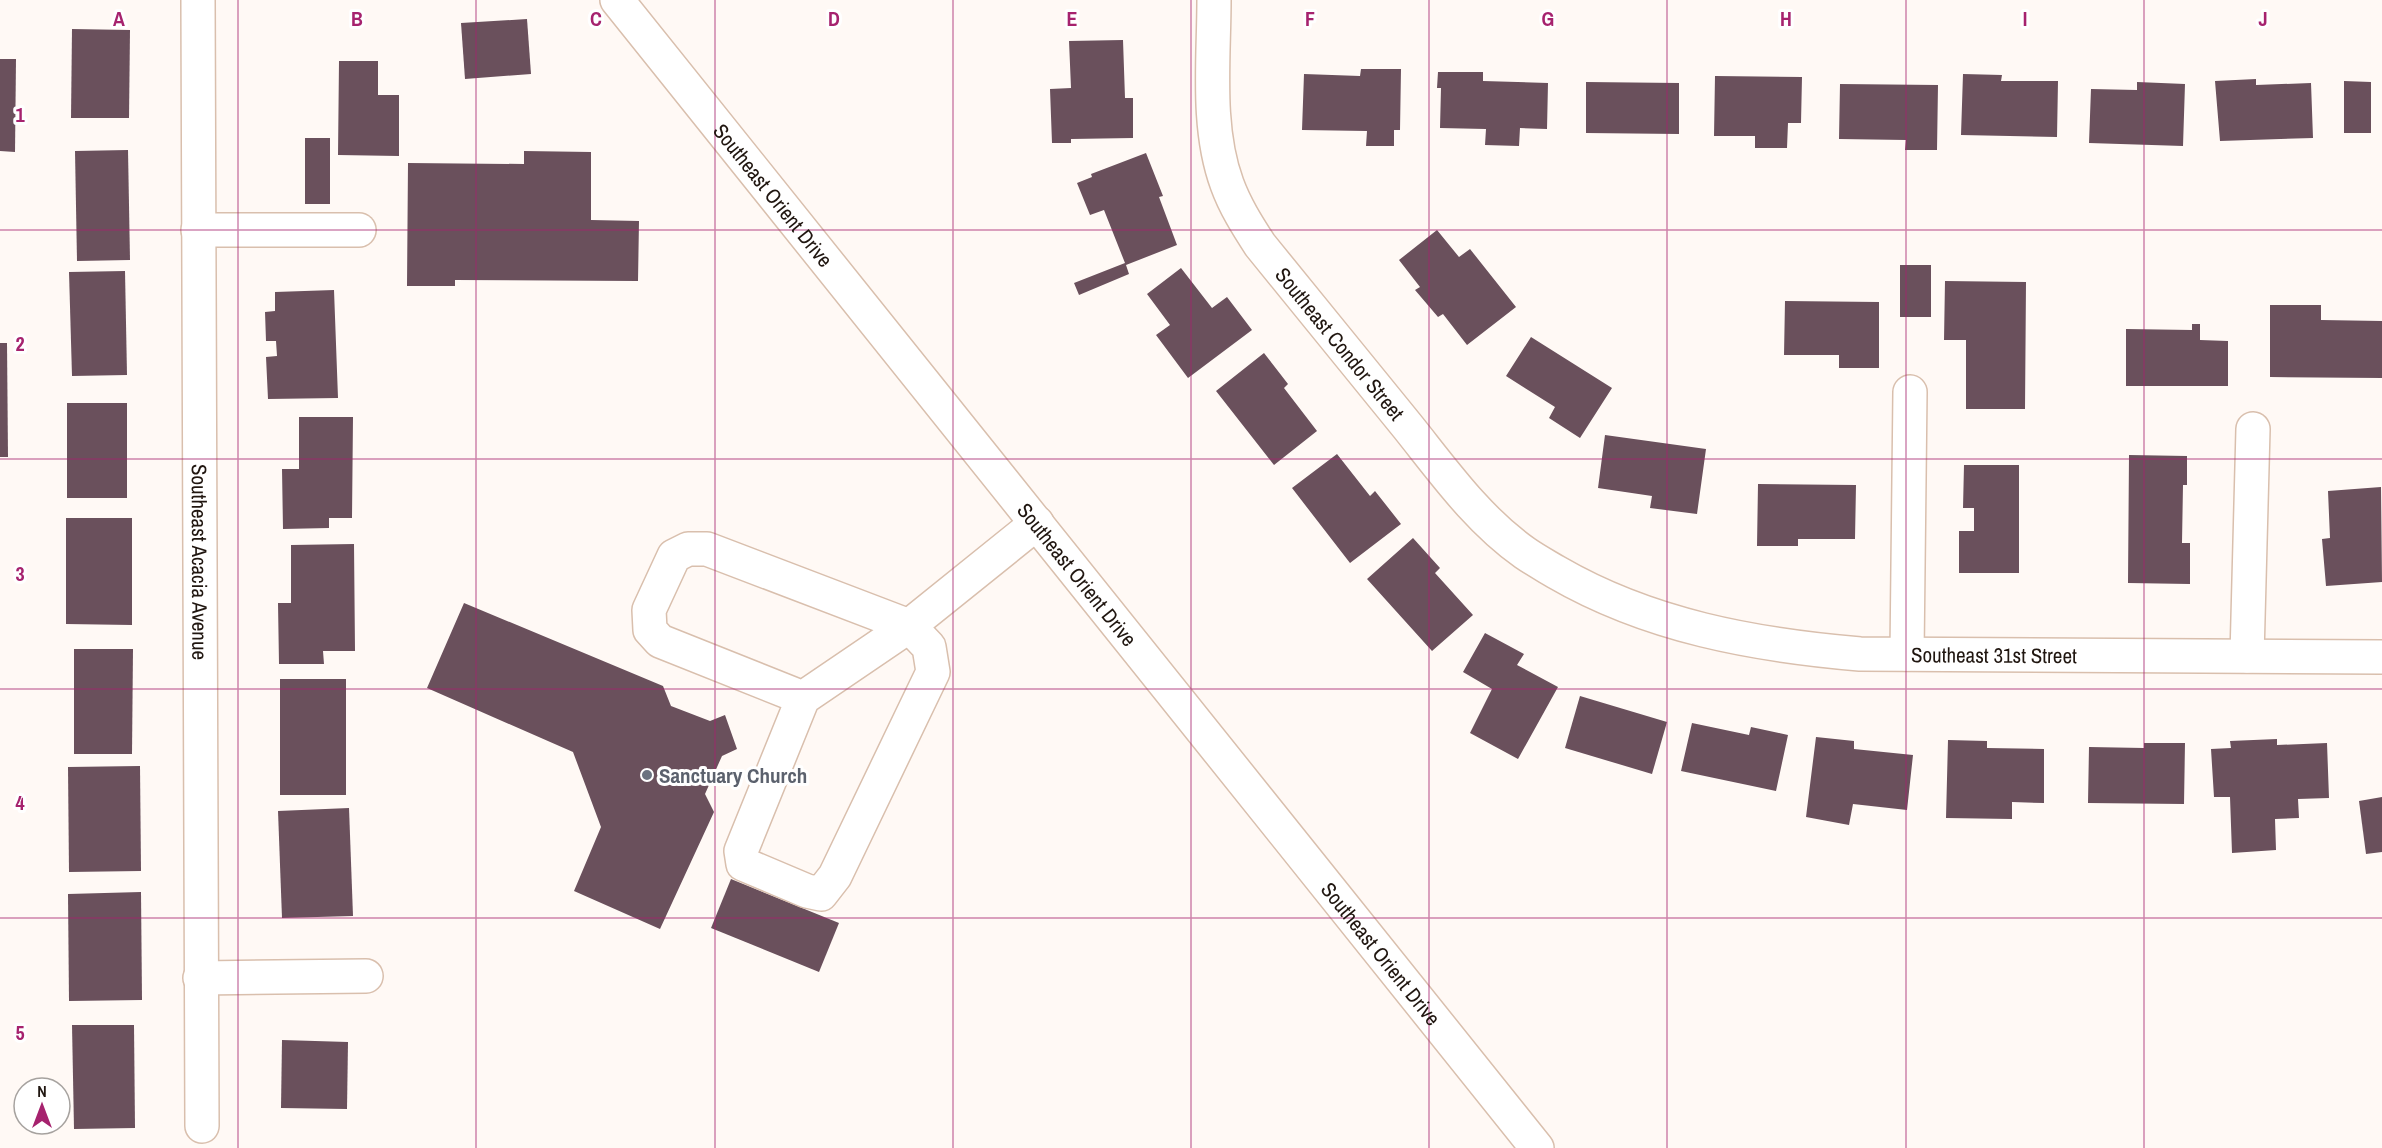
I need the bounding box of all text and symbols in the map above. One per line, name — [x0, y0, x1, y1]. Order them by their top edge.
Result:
text: A — [113, 5, 125, 32]
text: B — [351, 5, 363, 32]
text: C — [590, 5, 602, 32]
text: D — [828, 5, 840, 32]
text: E — [1067, 5, 1078, 32]
text: F — [1305, 5, 1315, 32]
text: G — [1542, 5, 1554, 32]
text: H — [1780, 5, 1792, 32]
text: I — [2023, 5, 2027, 32]
text: J — [2258, 5, 2268, 32]
text: 1 — [15, 101, 25, 128]
street label: Southeast Orient Drive — [707, 117, 840, 273]
street label: Southeast Condor Street — [1269, 261, 1411, 426]
text: 2 — [15, 330, 25, 357]
street label: Southeast Acacia Avenue — [185, 464, 215, 660]
street label: Southeast Orient Drive — [1011, 496, 1144, 652]
text: 3 — [15, 560, 25, 587]
street label: Southeast 31st Street — [1911, 640, 2077, 670]
place label: Sanctuary Church — [659, 761, 807, 790]
marker: Sanctuary Church — [640, 768, 654, 782]
text: 4 — [15, 789, 25, 816]
street label: Southeast Orient Drive — [1315, 876, 1448, 1031]
text: 5 — [15, 1019, 25, 1046]
north arrow — [12, 1076, 72, 1136]
text: N — [37, 1080, 47, 1102]

